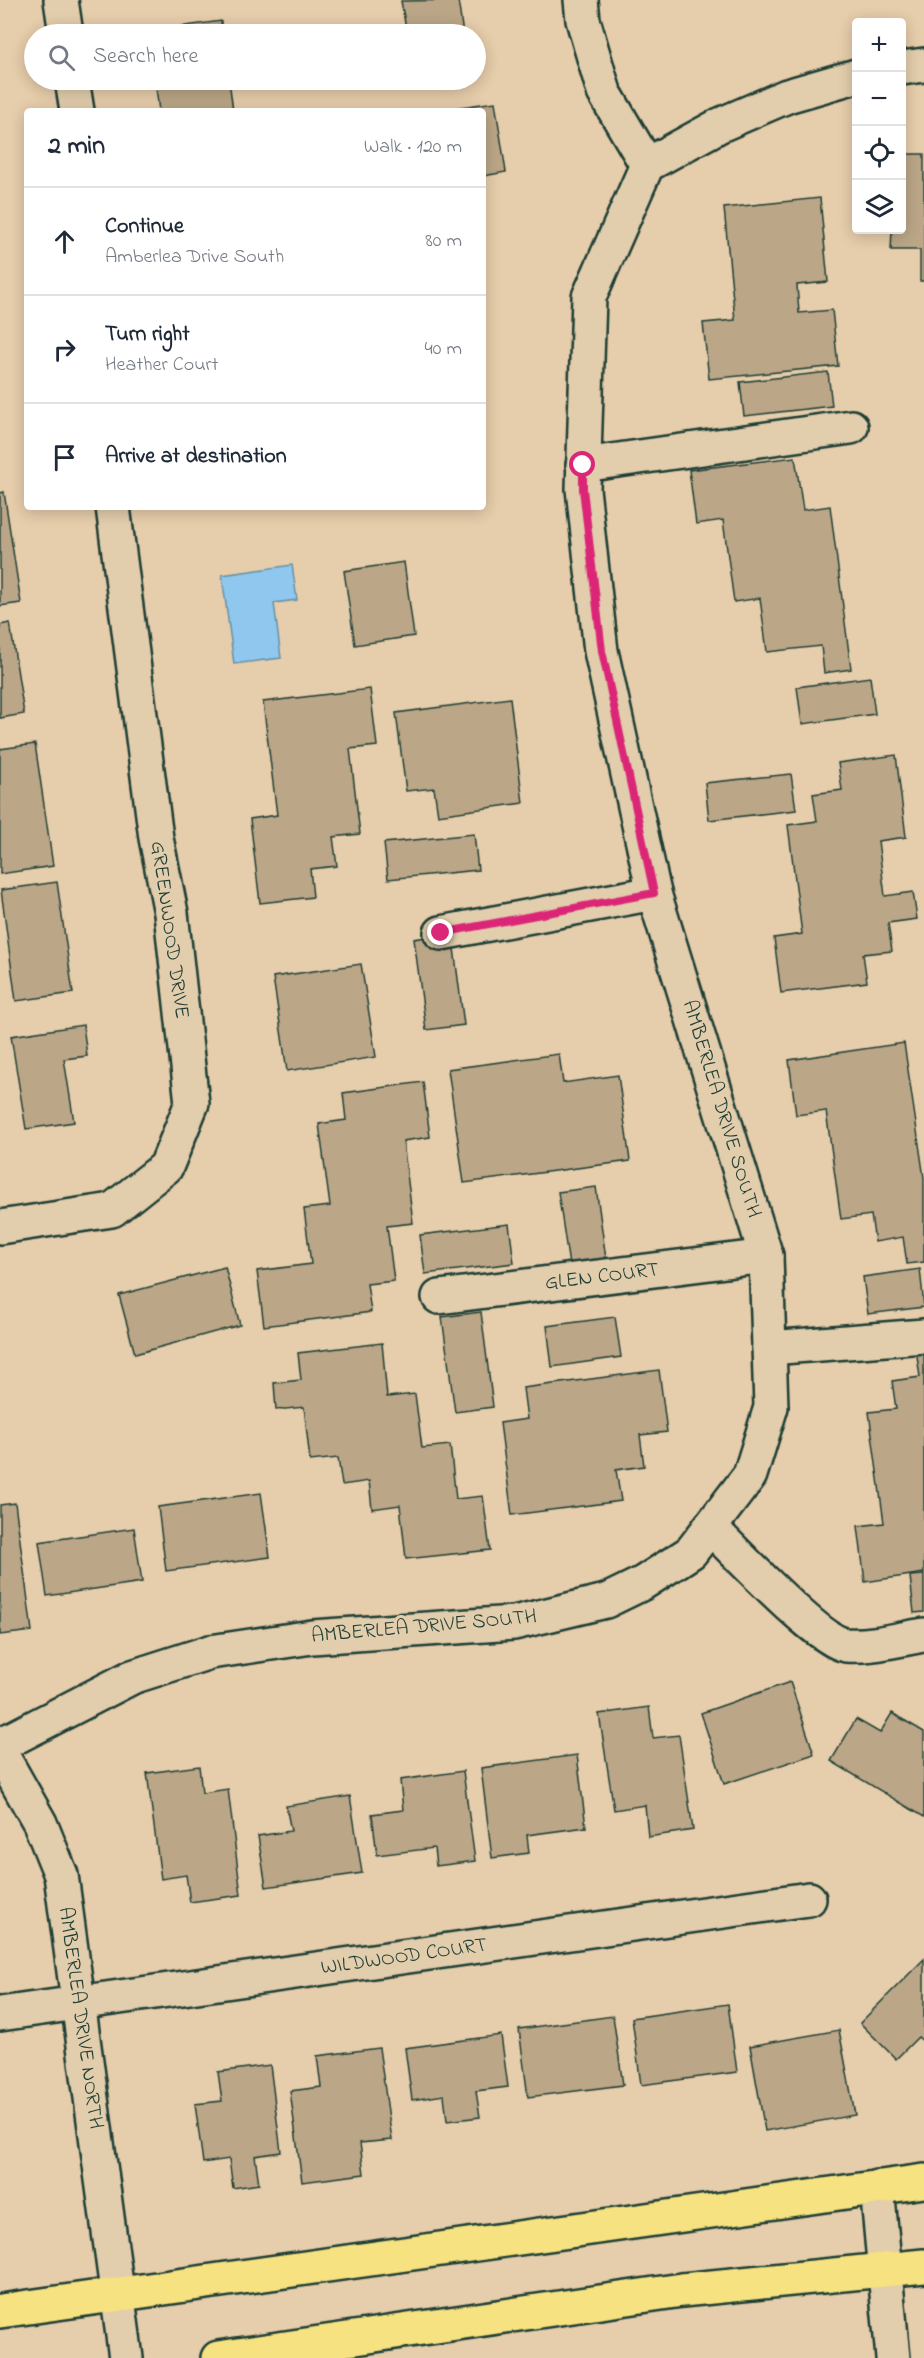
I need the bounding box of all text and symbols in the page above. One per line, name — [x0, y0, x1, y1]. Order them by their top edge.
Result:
map controls — [852, 18, 906, 234]
button: + — [852, 18, 906, 72]
search box — [24, 24, 486, 90]
icon: search — [45, 41, 78, 74]
text: Search here — [93, 41, 198, 73]
button: − — [852, 72, 906, 126]
button: locate — [852, 126, 906, 180]
text: 2 min — [48, 128, 105, 166]
text: Walk · 120 m — [364, 133, 462, 162]
button: layers — [852, 180, 906, 234]
text: Continue — [105, 211, 184, 243]
icon: ahead — [48, 225, 81, 258]
text: 80 m — [425, 227, 462, 256]
text: Amberlea Drive South — [105, 243, 284, 272]
text: Turn right — [105, 319, 190, 351]
icon: right — [48, 333, 81, 366]
text: 40 m — [425, 335, 462, 364]
text: Heather Court — [105, 351, 218, 380]
icon: arrive — [48, 441, 81, 474]
text: Arrive at destination — [105, 441, 287, 473]
route start — [569, 451, 595, 477]
street label: GREENWOOD DRIVE — [142, 839, 196, 1021]
route end — [427, 919, 453, 945]
street label: AMBERLEA DRIVE SOUTH — [674, 996, 768, 1222]
street label: GLEN COURT — [543, 1255, 661, 1299]
street label: AMBERLEA DRIVE SOUTH — [310, 1602, 538, 1652]
street label: AMBERLEA DRIVE NORTH — [50, 1905, 110, 2131]
street label: WILDWOOD COURT — [319, 1930, 489, 1984]

